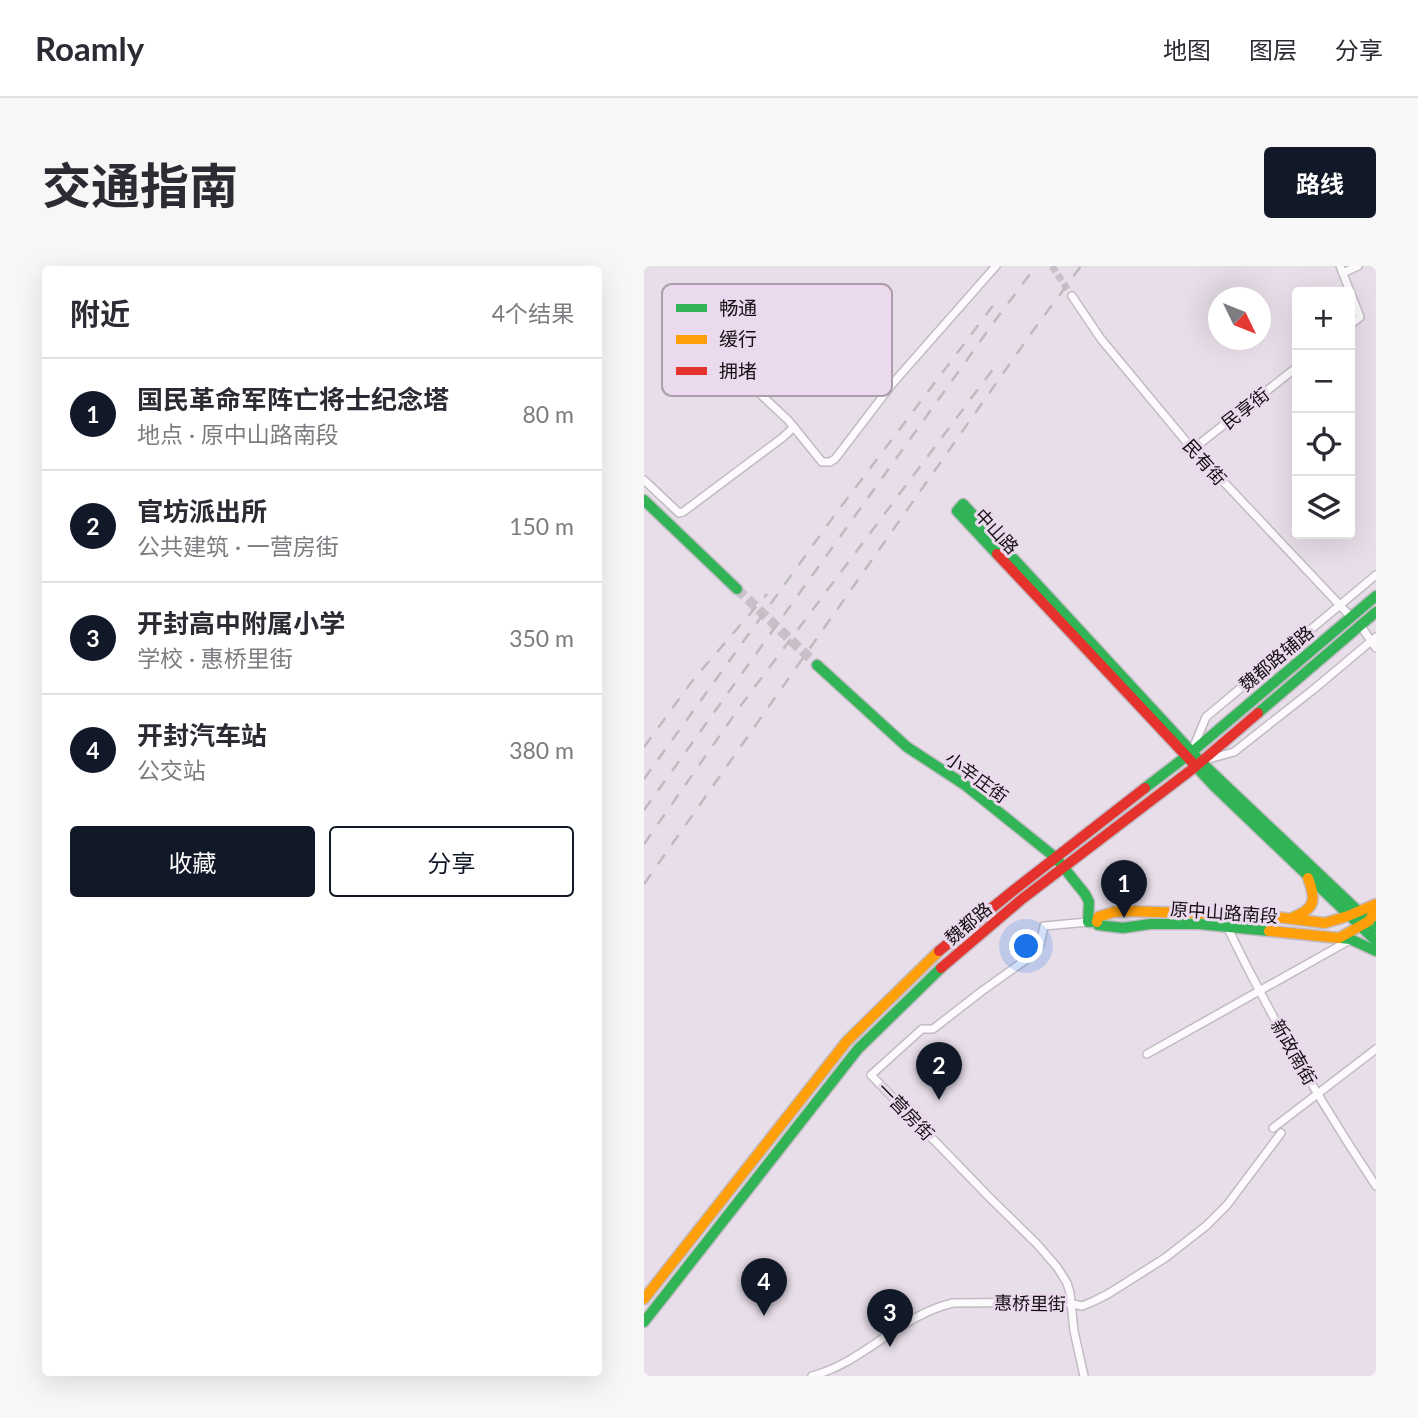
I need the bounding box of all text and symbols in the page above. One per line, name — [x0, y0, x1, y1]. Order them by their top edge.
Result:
text: Roamly — [35, 28, 144, 68]
text: 地图 — [1163, 35, 1211, 64]
text: 图层 — [1249, 35, 1297, 64]
text: 分享 — [1335, 35, 1383, 64]
button: 路线 — [1264, 147, 1376, 218]
text: 交通指南 — [42, 156, 238, 214]
legend — [662, 284, 892, 396]
north arrow — [1208, 287, 1271, 350]
map controls — [1292, 287, 1355, 539]
button: + — [1292, 287, 1355, 350]
text: 附近 — [70, 295, 130, 331]
text: 畅通 — [719, 296, 757, 319]
text: 4个结果 — [492, 299, 574, 327]
text: 缓行 — [719, 327, 757, 350]
button: − — [1292, 350, 1355, 413]
text: 拥堵 — [719, 359, 757, 382]
text: 国民革命军阵亡将士纪念塔 — [137, 383, 449, 415]
street label: 民享街 — [1217, 383, 1273, 433]
text: 1 — [86, 400, 100, 428]
text: 80 m — [523, 400, 574, 428]
button: locate — [1292, 413, 1355, 476]
text: 地点 · 原中山路南段 — [137, 420, 339, 448]
street label: 民有街 — [1179, 435, 1231, 489]
button: layers — [1292, 476, 1355, 539]
text: 官坊派出所 — [137, 495, 267, 527]
street label: 中山路 — [971, 504, 1023, 558]
text: 2 — [86, 512, 100, 540]
text: 150 m — [509, 512, 574, 540]
text: 公共建筑 · 一营房街 — [137, 532, 339, 560]
text: 开封高中附属小学 — [137, 607, 345, 639]
street label: 魏都路辅路 — [1234, 621, 1318, 695]
text: 3 — [86, 624, 100, 652]
text: 350 m — [509, 624, 574, 652]
text: 学校 · 惠桥里街 — [137, 644, 293, 672]
text: 开封汽车站 — [137, 719, 267, 751]
text: 4 — [86, 736, 100, 764]
text: 380 m — [509, 736, 574, 764]
street label: 小辛庄街 — [941, 747, 1013, 807]
text: 公交站 — [137, 756, 206, 784]
button: 收藏 — [70, 826, 315, 897]
button: 分享 — [329, 826, 574, 897]
pin: 1 — [1101, 860, 1147, 918]
street label: 魏都路 — [940, 897, 996, 949]
street label: 原中山路南段 — [1169, 897, 1279, 927]
your location — [1009, 929, 1043, 963]
street label: 新政南街 — [1266, 1015, 1322, 1089]
pin: 2 — [916, 1042, 962, 1100]
street label: 一营房街 — [873, 1077, 939, 1145]
pin: 4 — [741, 1258, 787, 1316]
pin: 3 — [867, 1289, 913, 1347]
street label: 惠桥里街 — [994, 1291, 1066, 1315]

